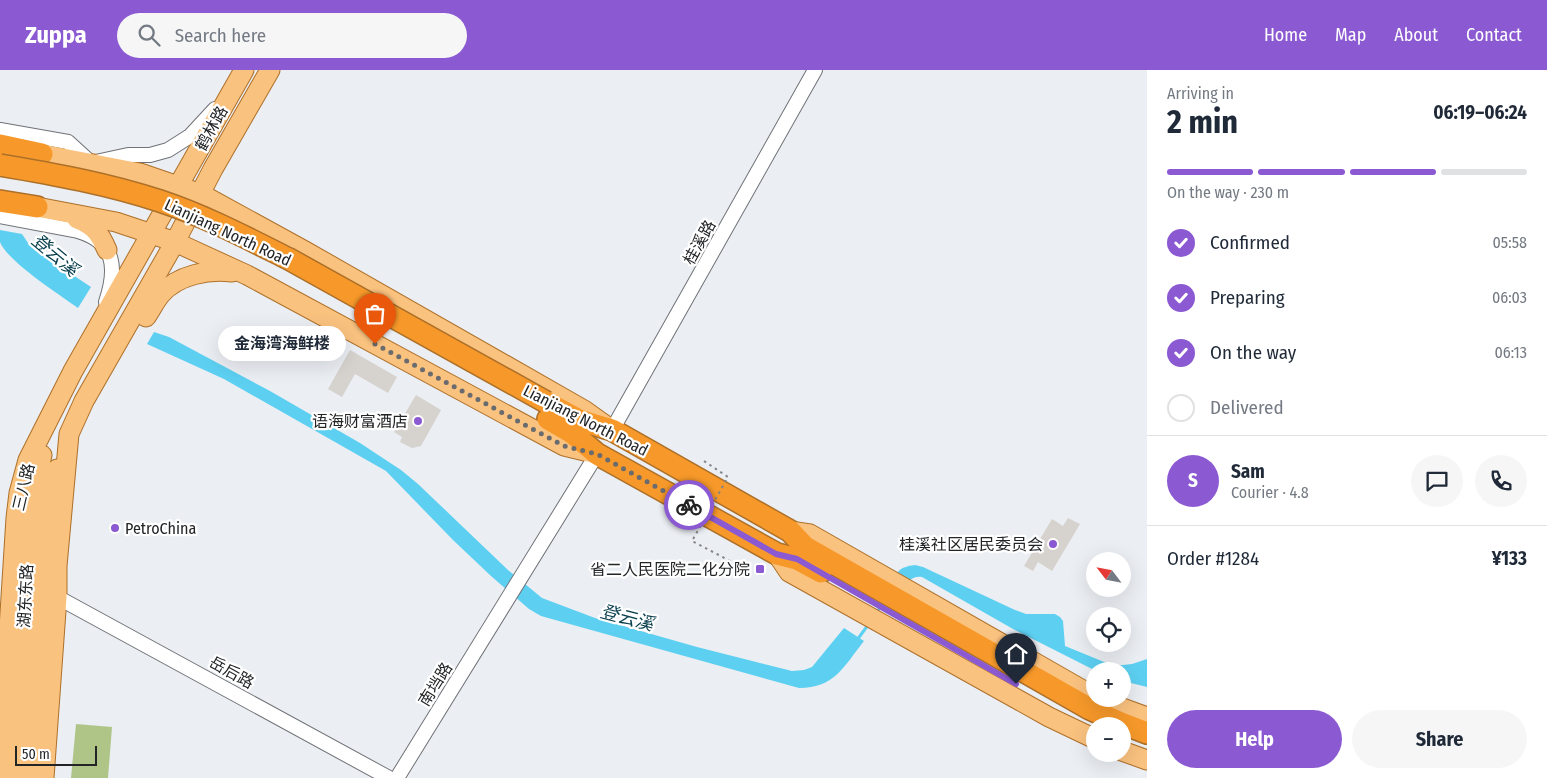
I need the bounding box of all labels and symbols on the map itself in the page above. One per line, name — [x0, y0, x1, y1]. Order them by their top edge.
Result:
street label: 鹤林路 — [191, 103, 231, 154]
street label: Lianjiang North Road — [162, 195, 294, 270]
street label: 桂溪路 — [679, 217, 719, 268]
water label: 登云溪 — [27, 229, 84, 282]
pin — [354, 293, 396, 344]
callout: 金海湾海鲜楼 — [218, 326, 345, 362]
street label: Lianjiang North Road — [520, 381, 651, 460]
place label: 语海财富酒店 — [312, 412, 408, 431]
marker: 语海财富酒店 — [412, 415, 424, 427]
street label: 三八路 — [9, 462, 38, 513]
courier — [664, 480, 714, 530]
place label: PetroChina — [125, 519, 196, 538]
marker: PetroChina — [109, 522, 121, 534]
place label: 桂溪社区居民委员会 — [899, 535, 1043, 554]
marker: 桂溪社区居民委员会 — [1047, 538, 1059, 550]
north arrow — [1086, 552, 1131, 598]
place label: 省二人民医院二化分院 — [590, 560, 750, 579]
marker: 省二人民医院二化分院 — [754, 563, 766, 575]
street label: 湖东东路 — [14, 564, 37, 628]
water label: 登云溪 — [598, 600, 658, 636]
pin — [995, 633, 1037, 684]
street label: 岳后路 — [206, 652, 257, 692]
street label: 南垱路 — [415, 659, 456, 710]
scale bar — [15, 743, 98, 766]

